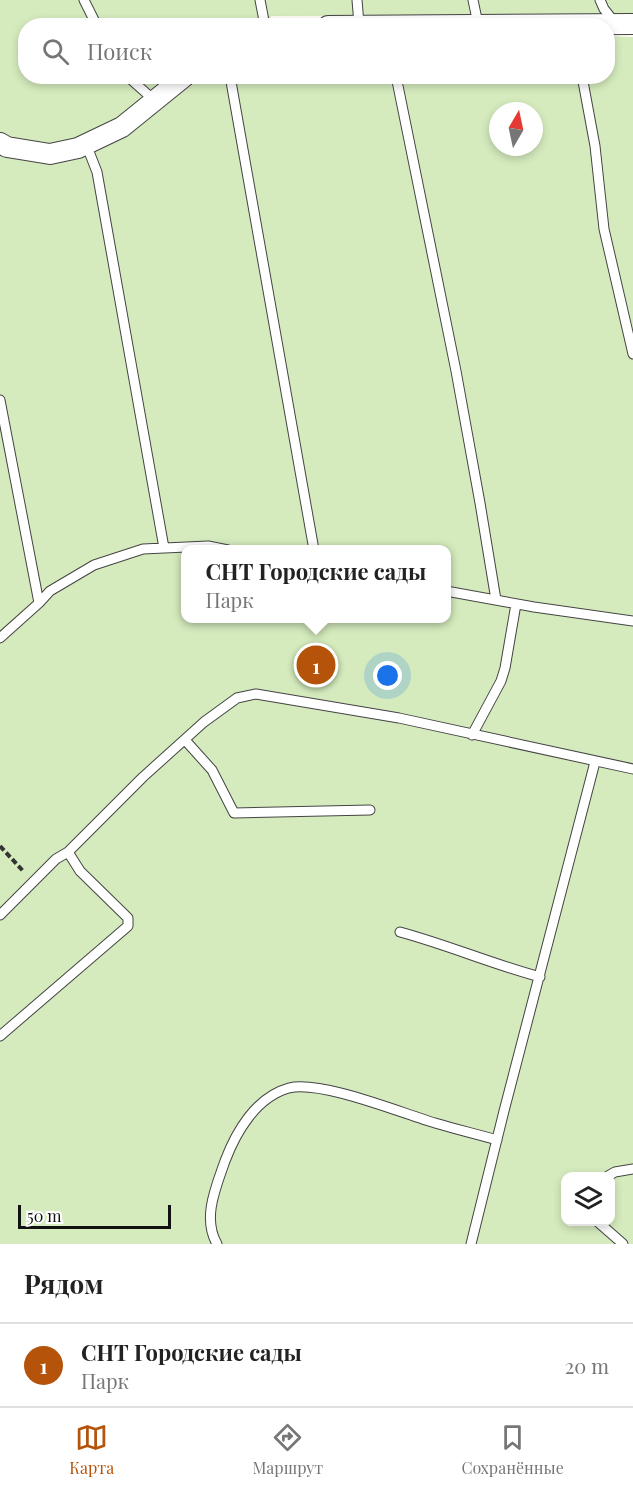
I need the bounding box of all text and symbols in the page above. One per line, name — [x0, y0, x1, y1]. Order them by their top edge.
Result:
search box — [18, 18, 615, 84]
icon: search — [39, 35, 72, 68]
text: Поиск — [87, 36, 152, 66]
north arrow — [489, 102, 543, 156]
popup — [181, 545, 451, 623]
text: СНТ Городские сады — [206, 556, 426, 586]
text: Парк — [206, 586, 254, 613]
pin: 1 — [296, 642, 336, 688]
your location — [373, 661, 402, 690]
map controls — [561, 1172, 615, 1226]
button: layers — [561, 1172, 615, 1226]
scale bar — [18, 1202, 171, 1230]
text: 50 m — [27, 1205, 61, 1226]
text: Рядом — [24, 1266, 103, 1301]
text: СНТ Городские сады — [81, 1337, 302, 1367]
text: 1 — [40, 1352, 47, 1379]
text: 20 m — [565, 1352, 609, 1379]
text: Парк — [81, 1367, 129, 1394]
tab: Карта — [69, 1421, 114, 1478]
tab: Маршрут — [253, 1421, 323, 1478]
tab: Сохранённые — [462, 1421, 564, 1478]

